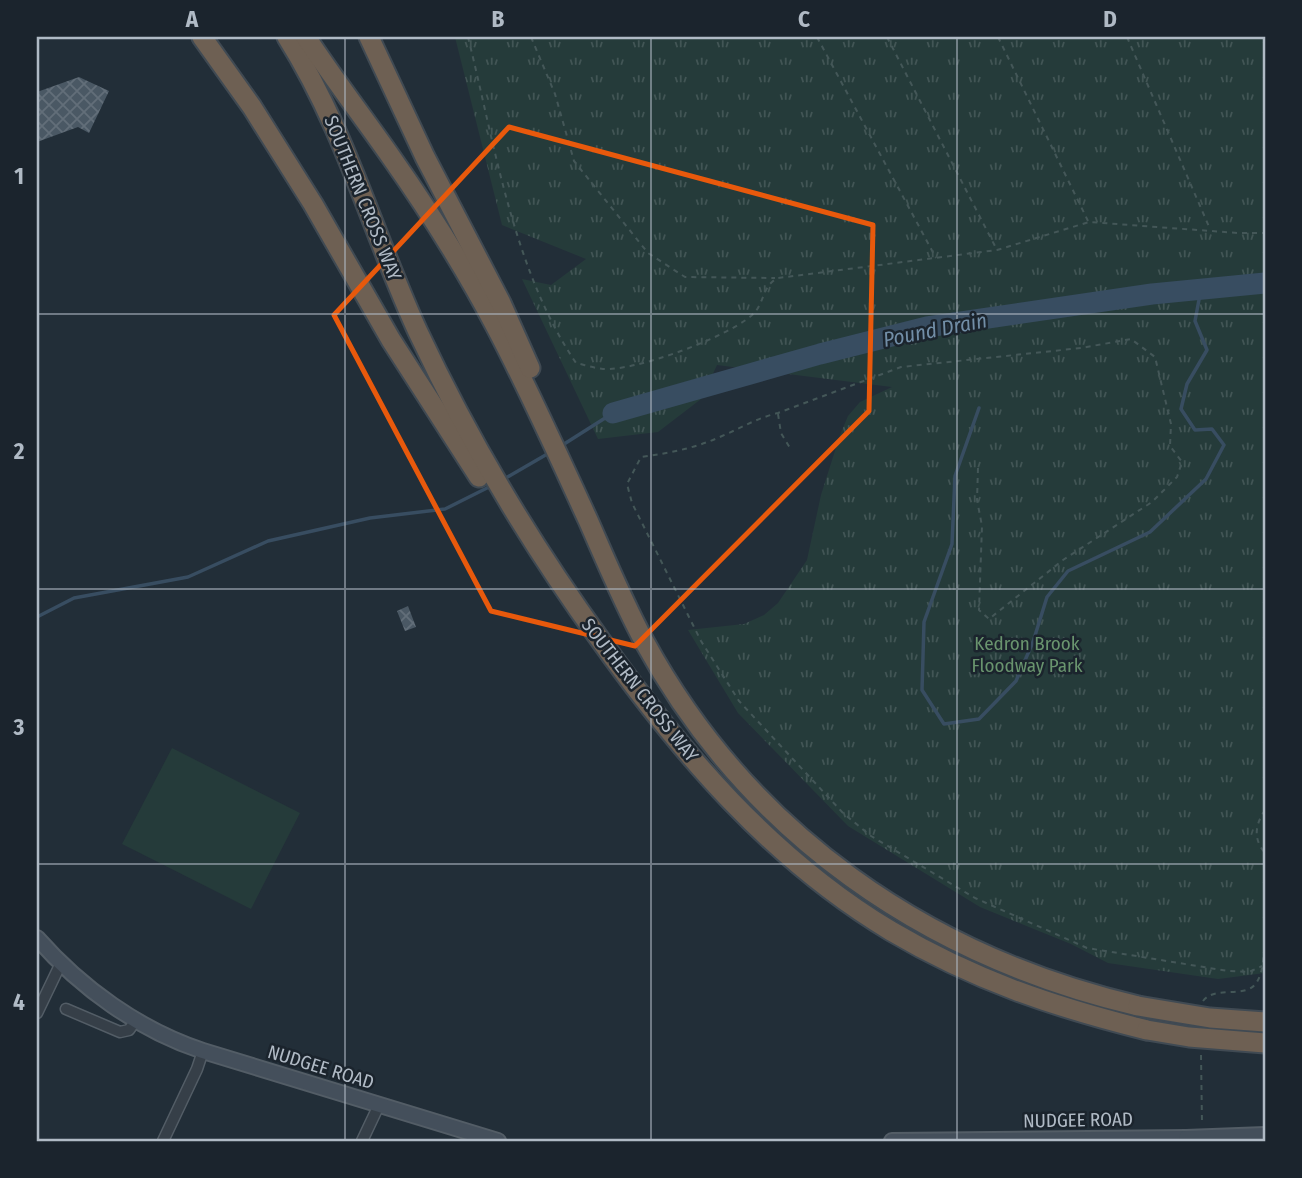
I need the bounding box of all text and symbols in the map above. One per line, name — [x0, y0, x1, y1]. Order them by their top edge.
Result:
text: A — [185, 5, 199, 33]
text: B — [492, 5, 505, 33]
text: C — [798, 5, 810, 33]
text: D — [1103, 5, 1117, 33]
street label: SOUTHERN CROSS WAY — [319, 112, 407, 284]
text: 1 — [14, 162, 24, 190]
water label: Pound Drain — [881, 307, 989, 353]
text: 2 — [13, 437, 25, 465]
street label: SOUTHERN CROSS WAY — [577, 614, 703, 767]
park label: Kedron Brook Floodway Park — [971, 632, 1083, 677]
text: 3 — [13, 713, 25, 741]
text: 4 — [13, 988, 25, 1016]
street label: NUDGEE ROAD — [265, 1040, 377, 1094]
street label: NUDGEE ROAD — [1023, 1108, 1133, 1132]

